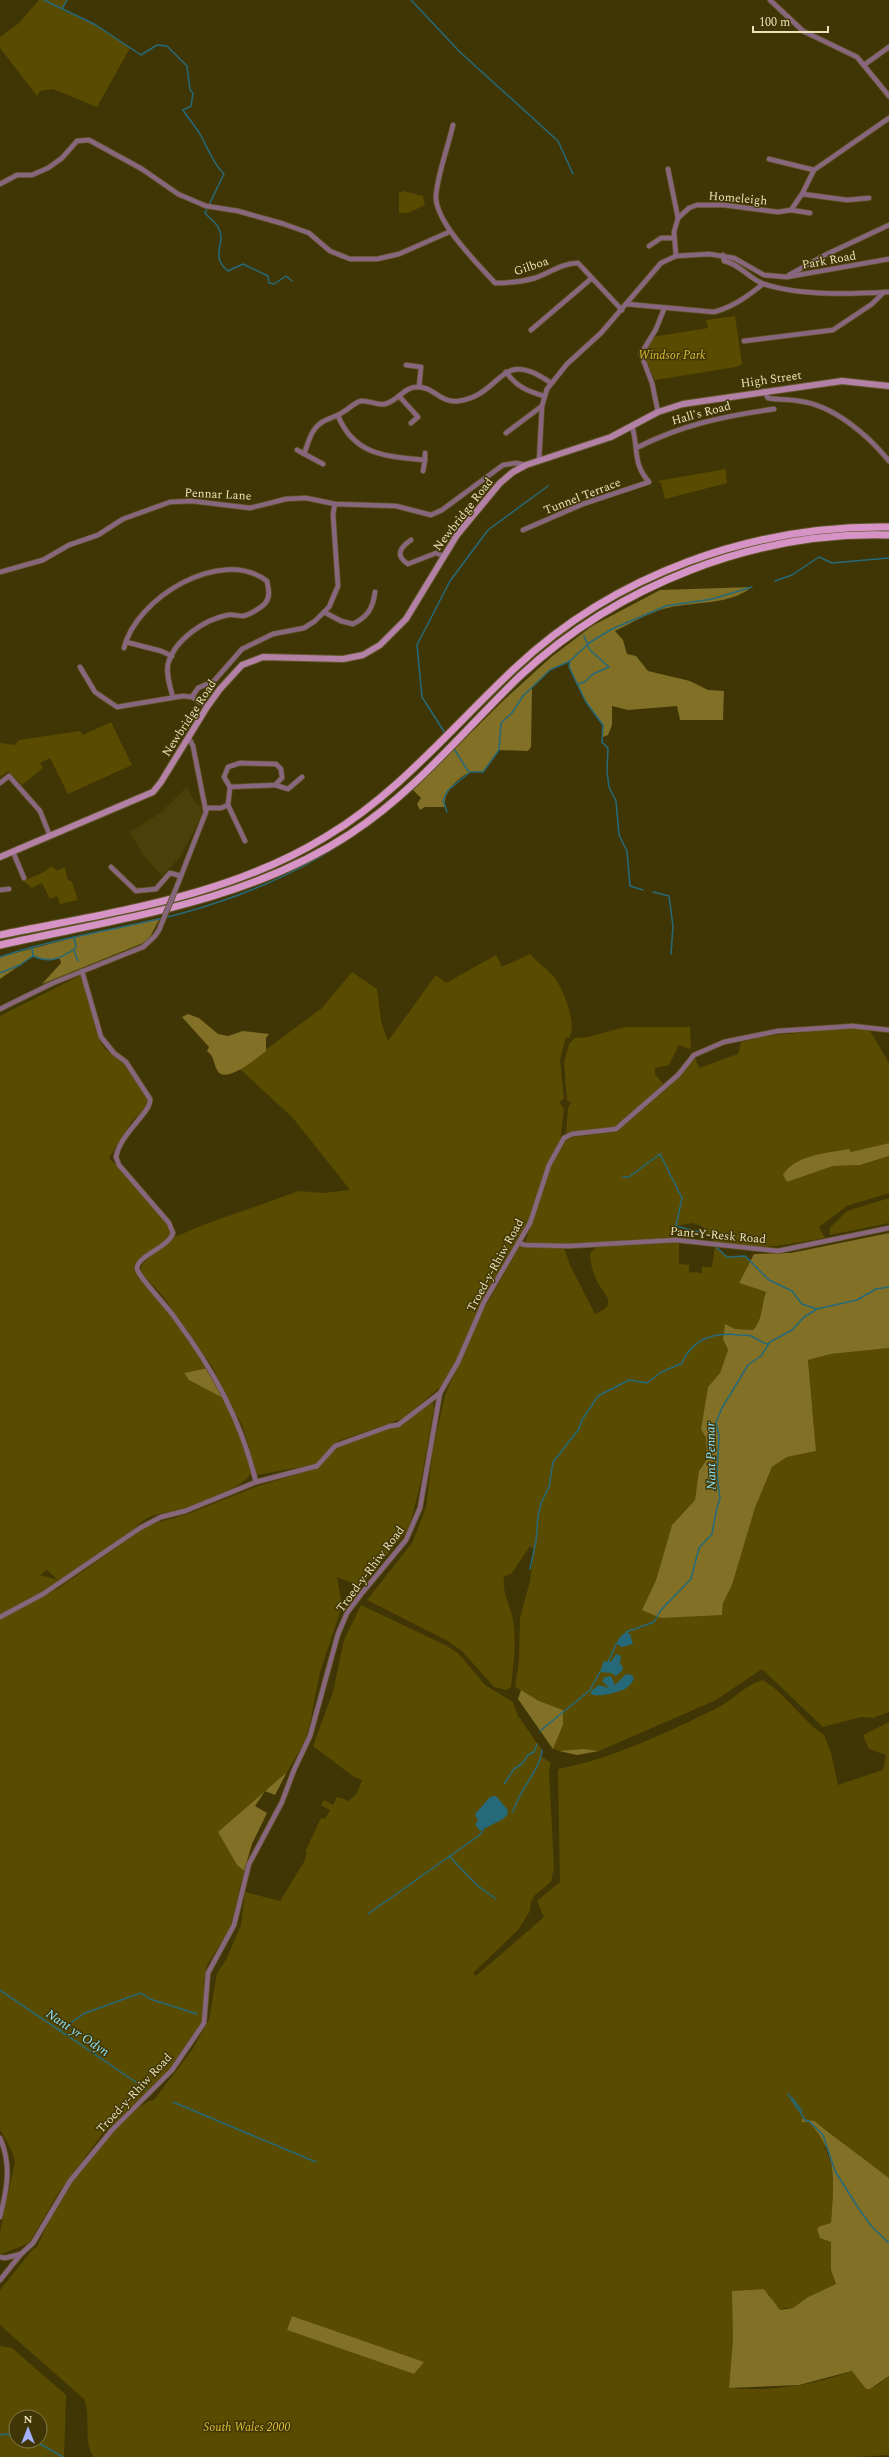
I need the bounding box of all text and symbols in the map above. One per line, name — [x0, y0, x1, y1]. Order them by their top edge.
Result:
scale bar — [753, 8, 828, 34]
text: 100 m — [759, 13, 790, 32]
street label: Homeleigh — [708, 186, 768, 211]
street label: Park Road — [800, 246, 858, 275]
street label: Gilboa — [511, 252, 551, 281]
park label: Windsor Park — [638, 346, 706, 365]
street label: High Street — [739, 366, 803, 393]
street label: Hall's Road — [669, 396, 733, 431]
street label: Newbridge Road — [429, 473, 498, 555]
street label: Tunnel Terrace — [541, 473, 624, 520]
street label: Pennar Lane — [184, 483, 252, 506]
street label: Newbridge Road — [157, 676, 222, 761]
street label: Troed-y-Rhiw Road — [462, 1215, 529, 1315]
street label: Pant-Y-Resk Road — [669, 1222, 767, 1249]
water label: Nant Pennar — [700, 1421, 722, 1490]
street label: Troed-y-Rhiw Road — [332, 1522, 409, 1617]
water label: Nant yr Odyn — [42, 2004, 113, 2062]
street label: Troed-y-Rhiw Road — [92, 2049, 177, 2138]
north arrow — [8, 2409, 48, 2449]
text: N — [24, 2411, 33, 2428]
park label: South Wales 2000 — [203, 2418, 291, 2437]

